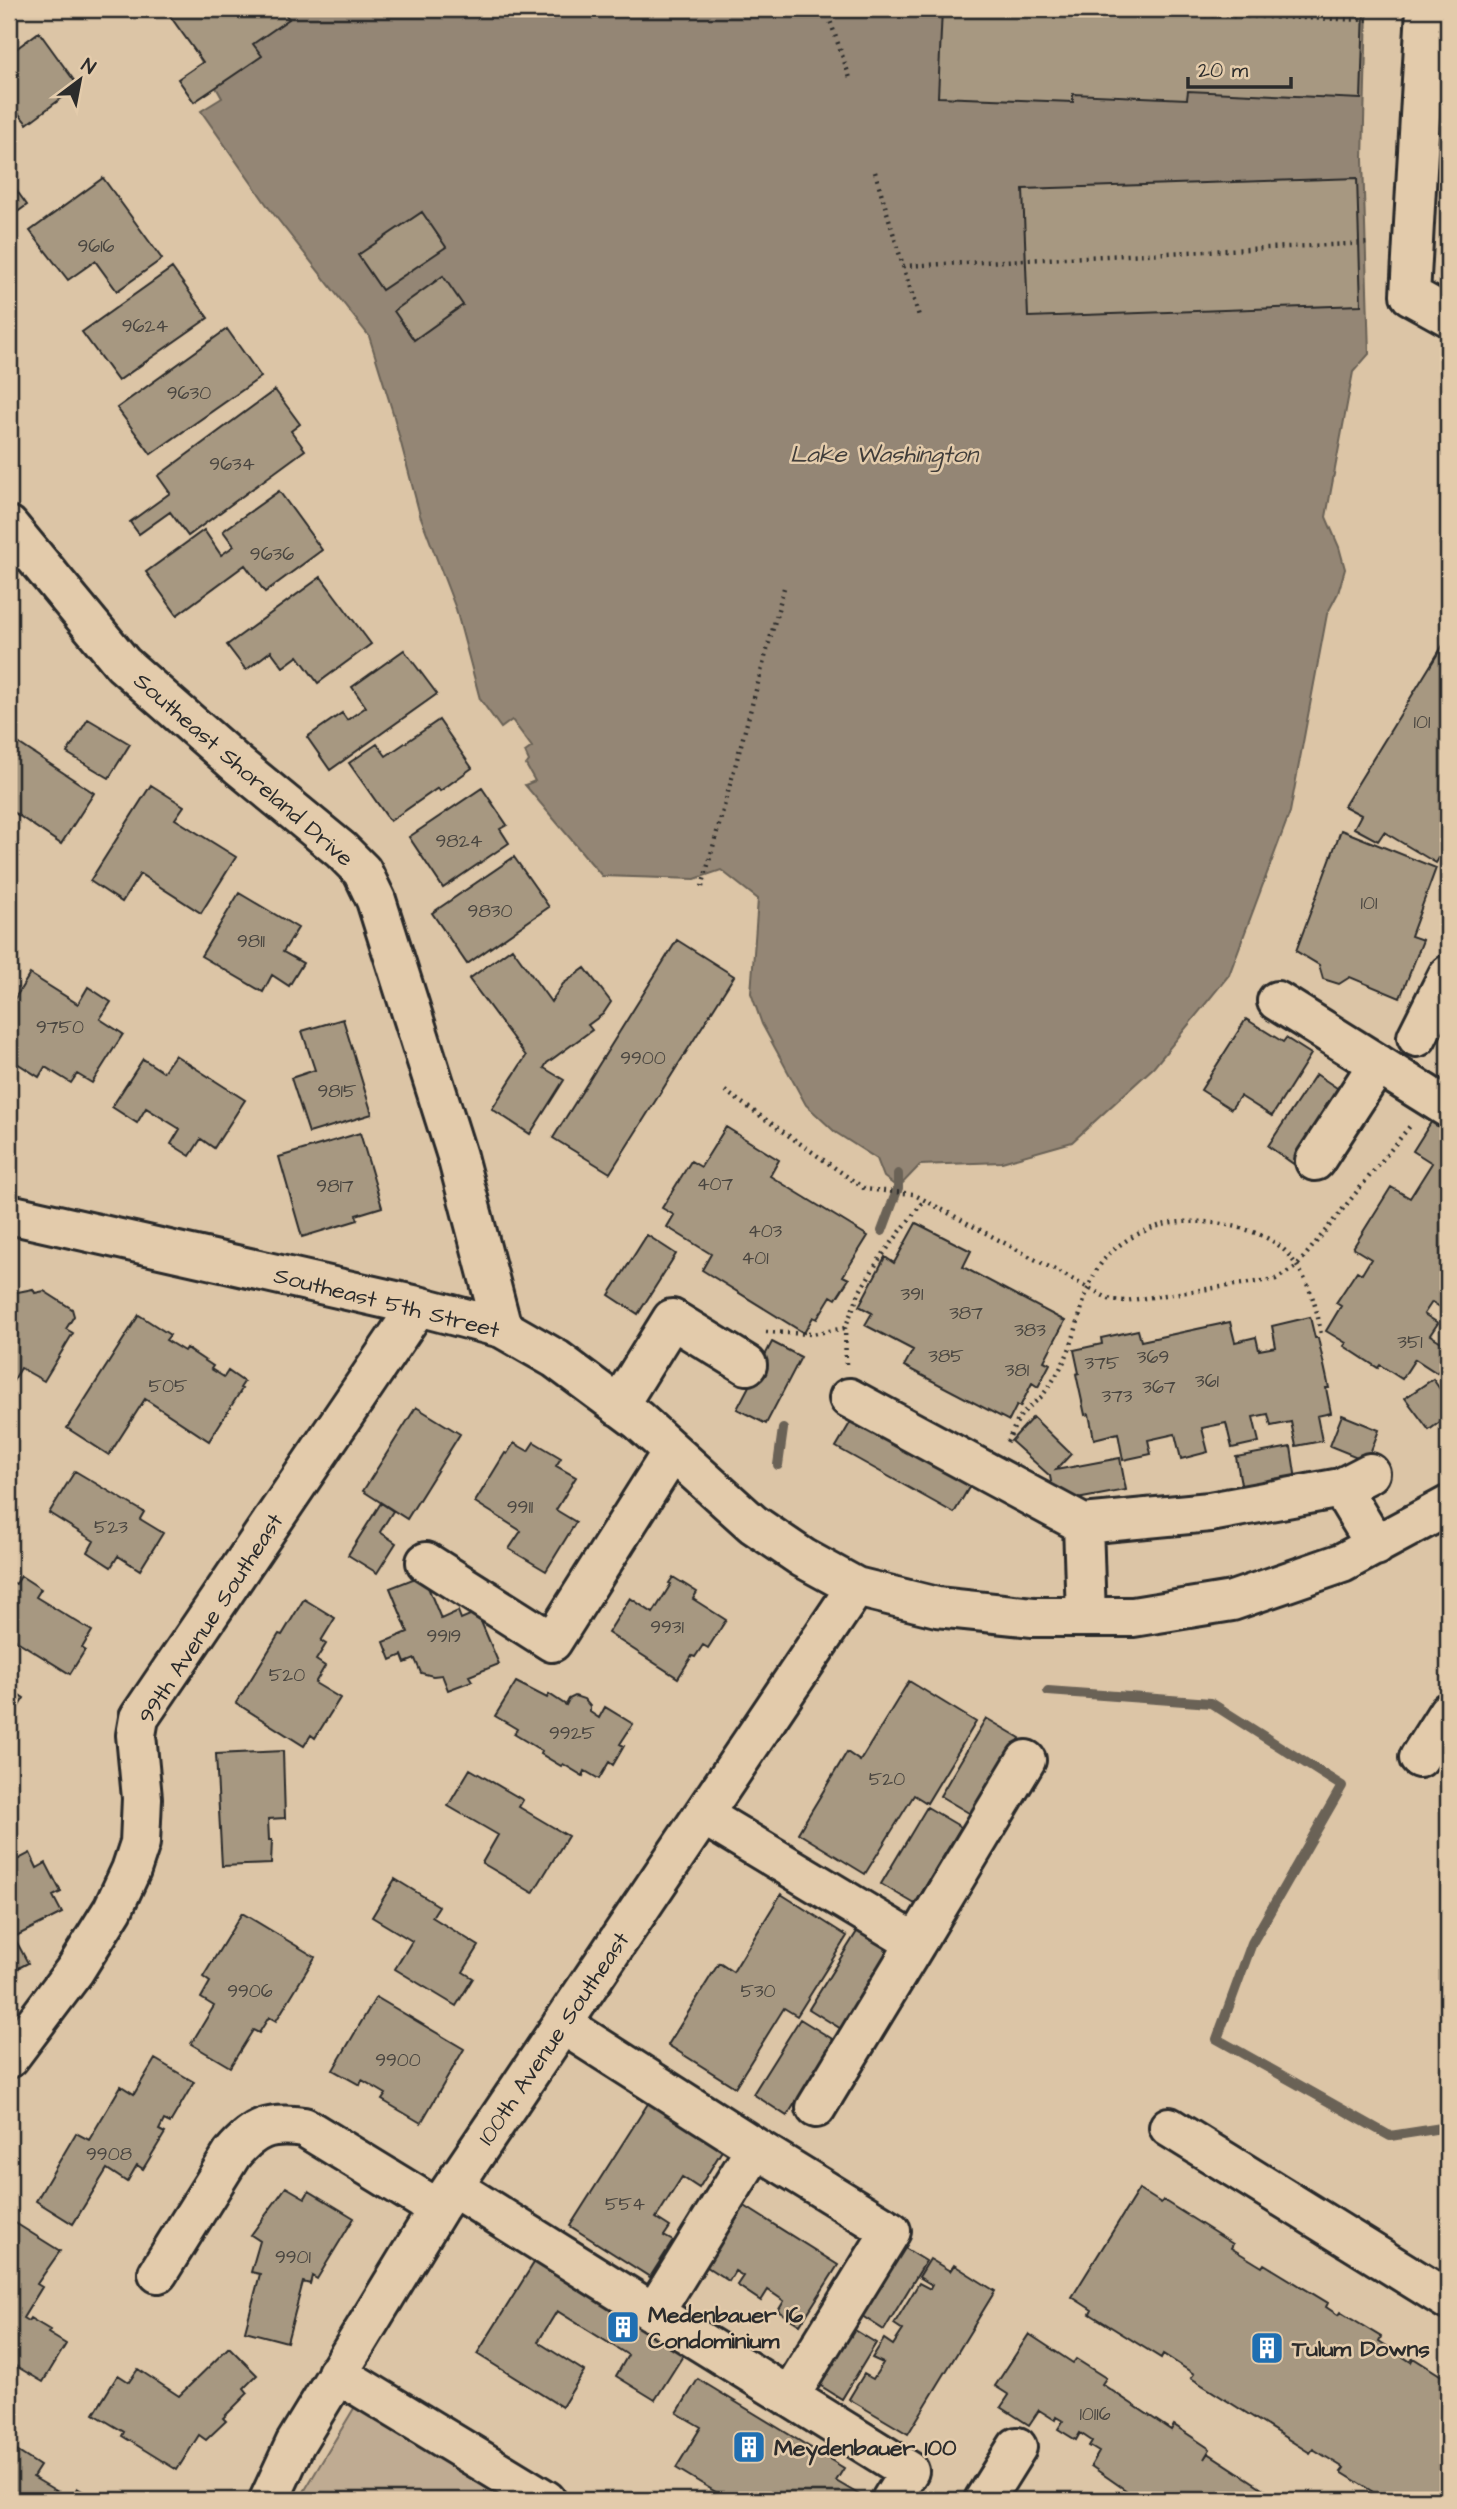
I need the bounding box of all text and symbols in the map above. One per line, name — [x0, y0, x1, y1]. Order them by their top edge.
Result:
north arrow — [46, 46, 116, 116]
scale bar — [1188, 46, 1291, 90]
text: N — [76, 52, 100, 82]
text: 20 m — [1198, 56, 1249, 85]
house number: 9616 — [77, 233, 115, 260]
house number: 9624 — [122, 313, 168, 340]
house number: 9630 — [167, 380, 211, 407]
water label: Lake Washington — [790, 438, 980, 473]
house number: 9634 — [209, 451, 255, 478]
house number: 9636 — [250, 541, 294, 568]
street label: Southeast Shoreland Drive — [127, 665, 360, 874]
house number: 101 — [1414, 709, 1431, 736]
house number: 9824 — [436, 828, 483, 855]
house number: 101 — [1361, 890, 1378, 917]
house number: 9830 — [468, 898, 512, 925]
house number: 9811 — [237, 928, 266, 955]
house number: 9750 — [36, 1014, 84, 1041]
house number: 9900 — [620, 1045, 666, 1072]
house number: 9815 — [317, 1078, 357, 1105]
house number: 407 — [697, 1171, 734, 1198]
house number: 9817 — [316, 1173, 354, 1200]
house number: 403 — [748, 1218, 783, 1245]
house number: 401 — [741, 1245, 769, 1272]
street label: Southeast 5th Street — [271, 1259, 504, 1347]
house number: 391 — [901, 1281, 924, 1308]
house number: 387 — [949, 1300, 983, 1327]
house number: 383 — [1014, 1317, 1046, 1344]
house number: 351 — [1397, 1329, 1423, 1356]
house number: 385 — [928, 1343, 964, 1370]
house number: 369 — [1137, 1344, 1169, 1371]
house number: 375 — [1085, 1350, 1120, 1377]
house number: 381 — [1005, 1357, 1030, 1384]
house number: 361 — [1195, 1368, 1220, 1395]
house number: 505 — [149, 1373, 188, 1400]
house number: 367 — [1142, 1374, 1176, 1401]
house number: 373 — [1101, 1383, 1133, 1410]
house number: 9911 — [507, 1494, 534, 1521]
street label: 99th Avenue Southeast — [131, 1506, 291, 1730]
house number: 523 — [94, 1514, 128, 1541]
house number: 9931 — [650, 1614, 684, 1641]
house number: 9919 — [427, 1623, 461, 1650]
house number: 520 — [269, 1662, 305, 1689]
house number: 9925 — [549, 1720, 596, 1747]
house number: 520 — [869, 1766, 905, 1793]
street label: 100th Avenue Southeast — [470, 1925, 638, 2151]
house number: 9906 — [227, 1978, 273, 2005]
house number: 530 — [740, 1978, 776, 2005]
house number: 9900 — [375, 2047, 421, 2074]
house number: 9908 — [86, 2141, 132, 2168]
house number: 554 — [605, 2191, 645, 2218]
house number: 9901 — [275, 2244, 312, 2271]
place label: Medenbauer 16 Condominium — [648, 2299, 804, 2357]
building icon: Medenbauer 16 Condominium — [604, 2308, 642, 2346]
building icon: Tulum Downs — [1248, 2329, 1286, 2367]
place label: Tulum Downs — [1291, 2333, 1430, 2365]
house number: 10116 — [1079, 2401, 1111, 2428]
building icon: Meydenbauer 100 — [730, 2428, 768, 2466]
place label: Meydenbauer 100 — [774, 2432, 957, 2466]

